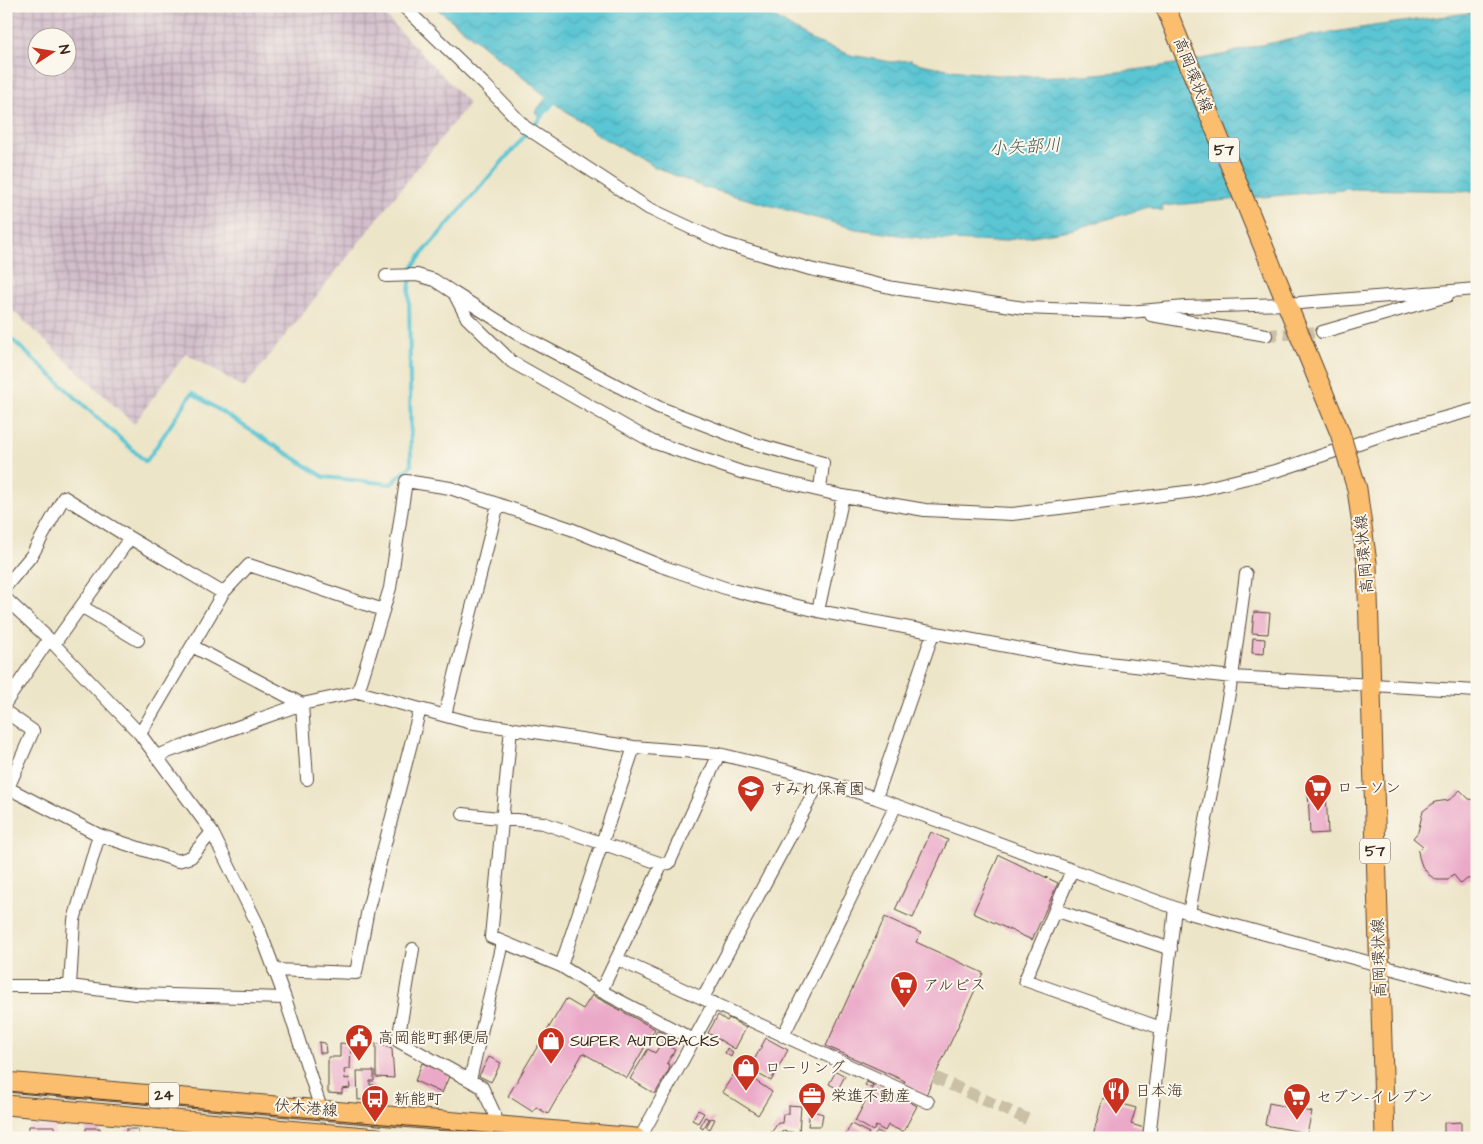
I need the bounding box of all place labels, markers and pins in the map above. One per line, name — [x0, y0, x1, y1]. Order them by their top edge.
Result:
supermarket icon: ローソン — [1303, 773, 1333, 812]
school or university icon: すみれ保育園 — [736, 774, 766, 813]
place label: ローソン — [1337, 777, 1401, 799]
place label: すみれ保育園 — [770, 778, 865, 800]
supermarket icon: アルビス — [889, 970, 919, 1009]
place label: アルビス — [923, 974, 986, 996]
public building icon: 高岡能町郵便局 — [344, 1023, 374, 1062]
shop icon: SUPER AUTOBACKS — [536, 1026, 566, 1065]
place label: 高岡能町郵便局 — [378, 1027, 490, 1049]
place label: SUPER AUTOBACKS — [570, 1030, 720, 1052]
shop icon: ローリング — [731, 1053, 761, 1092]
place label: ローリング — [765, 1057, 845, 1079]
restaurant icon: 日本海 — [1101, 1076, 1131, 1115]
place label: 日本海 — [1135, 1080, 1183, 1102]
office icon: 栄進不動産 — [797, 1081, 827, 1120]
supermarket icon: セブン-イレブン — [1282, 1082, 1312, 1121]
bus stop icon: 新能町 — [360, 1084, 390, 1123]
place label: 栄進不動産 — [831, 1085, 911, 1107]
place label: セブン-イレブン — [1316, 1086, 1433, 1108]
place label: 新能町 — [394, 1088, 442, 1110]

